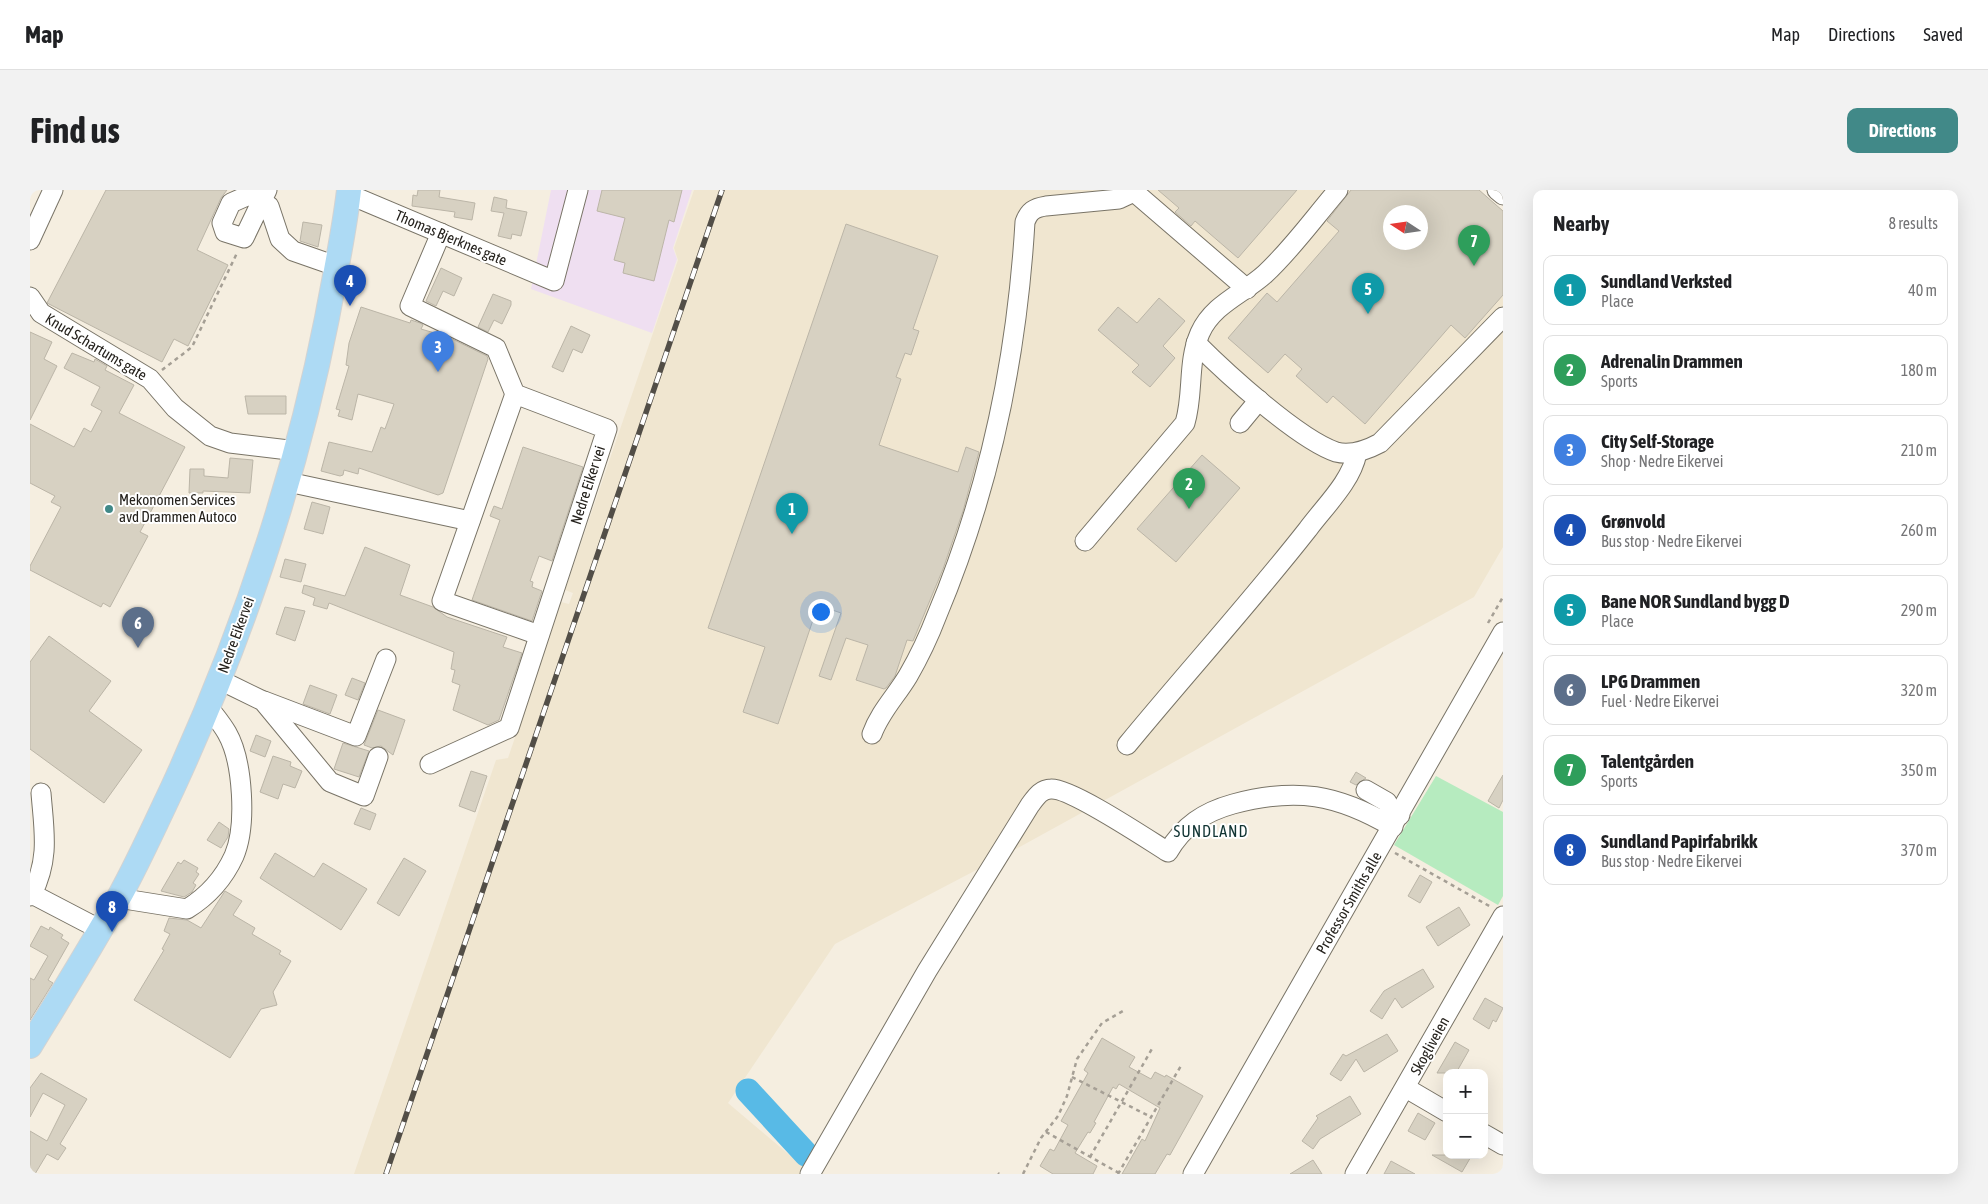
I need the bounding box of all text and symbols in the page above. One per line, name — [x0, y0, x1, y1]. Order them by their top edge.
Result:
text: Map — [25, 21, 64, 48]
text: Map — [1771, 24, 1800, 45]
text: Directions — [1828, 24, 1895, 45]
text: Saved — [1923, 24, 1963, 45]
button: Directions — [1847, 108, 1958, 153]
text: Find us — [30, 110, 120, 150]
north arrow — [1383, 205, 1428, 250]
street label: Thomas Bjerknes gate — [393, 206, 510, 269]
text: Nearby — [1553, 211, 1609, 235]
text: 8 results — [1888, 214, 1938, 232]
pin: 7 — [1458, 225, 1490, 266]
pin: 4 — [334, 265, 366, 306]
text: Sundland Verksted — [1601, 270, 1732, 292]
pin: 5 — [1352, 273, 1384, 314]
text: 1 — [1566, 281, 1574, 299]
text: 40 m — [1908, 281, 1937, 299]
text: Place — [1601, 292, 1634, 310]
street label: Knud Schartums gate — [42, 310, 150, 384]
pin: 3 — [422, 331, 454, 372]
text: Adrenalin Drammen — [1601, 350, 1743, 372]
text: 2 — [1566, 361, 1574, 379]
text: 180 m — [1901, 361, 1937, 379]
text: Sports — [1601, 372, 1638, 390]
text: City Self-Storage — [1601, 430, 1714, 452]
text: 3 — [1566, 441, 1574, 459]
text: 210 m — [1901, 441, 1937, 459]
street label: Nedre Eiker vei — [567, 443, 608, 526]
text: Shop · Nedre Eikervei — [1601, 452, 1723, 470]
pin: 2 — [1173, 468, 1205, 509]
place label: Mekonomen Services avd Drammen Autoco — [119, 491, 237, 525]
pin: 1 — [776, 493, 808, 534]
marker: Mekonomen Services avd Drammen Autoco — [103, 503, 115, 515]
text: Grønvold — [1601, 510, 1665, 532]
text: 4 — [1566, 521, 1574, 539]
text: 260 m — [1901, 521, 1937, 539]
text: Bus stop · Nedre Eikervei — [1601, 532, 1742, 550]
text: Bane NOR Sundland bygg D — [1601, 590, 1790, 612]
street label: Nedre Eikervei — [214, 594, 257, 675]
your location — [808, 599, 834, 625]
text: 5 — [1566, 601, 1574, 619]
text: 290 m — [1901, 601, 1937, 619]
pin: 6 — [122, 607, 154, 648]
text: Place — [1601, 612, 1634, 630]
text: LPG Drammen — [1601, 670, 1700, 692]
text: 6 — [1566, 681, 1574, 699]
text: 320 m — [1901, 681, 1937, 699]
text: Fuel · Nedre Eikervei — [1601, 692, 1719, 710]
text: Talentgården — [1601, 750, 1694, 772]
text: 7 — [1566, 761, 1574, 779]
text: 350 m — [1901, 761, 1937, 779]
text: Sports — [1601, 772, 1638, 790]
district label: SUNDLAND — [1174, 822, 1249, 840]
text: Sundland Papirfabrikk — [1601, 830, 1757, 852]
text: 8 — [1566, 841, 1574, 859]
text: 370 m — [1901, 841, 1937, 859]
street label: Professor Smiths alle — [1312, 849, 1385, 957]
text: Bus stop · Nedre Eikervei — [1601, 852, 1742, 870]
pin: 8 — [96, 891, 128, 932]
street label: Skogliveien — [1407, 1014, 1452, 1078]
map controls — [1443, 1069, 1488, 1159]
button: + — [1443, 1069, 1488, 1114]
button: − — [1443, 1114, 1488, 1159]

